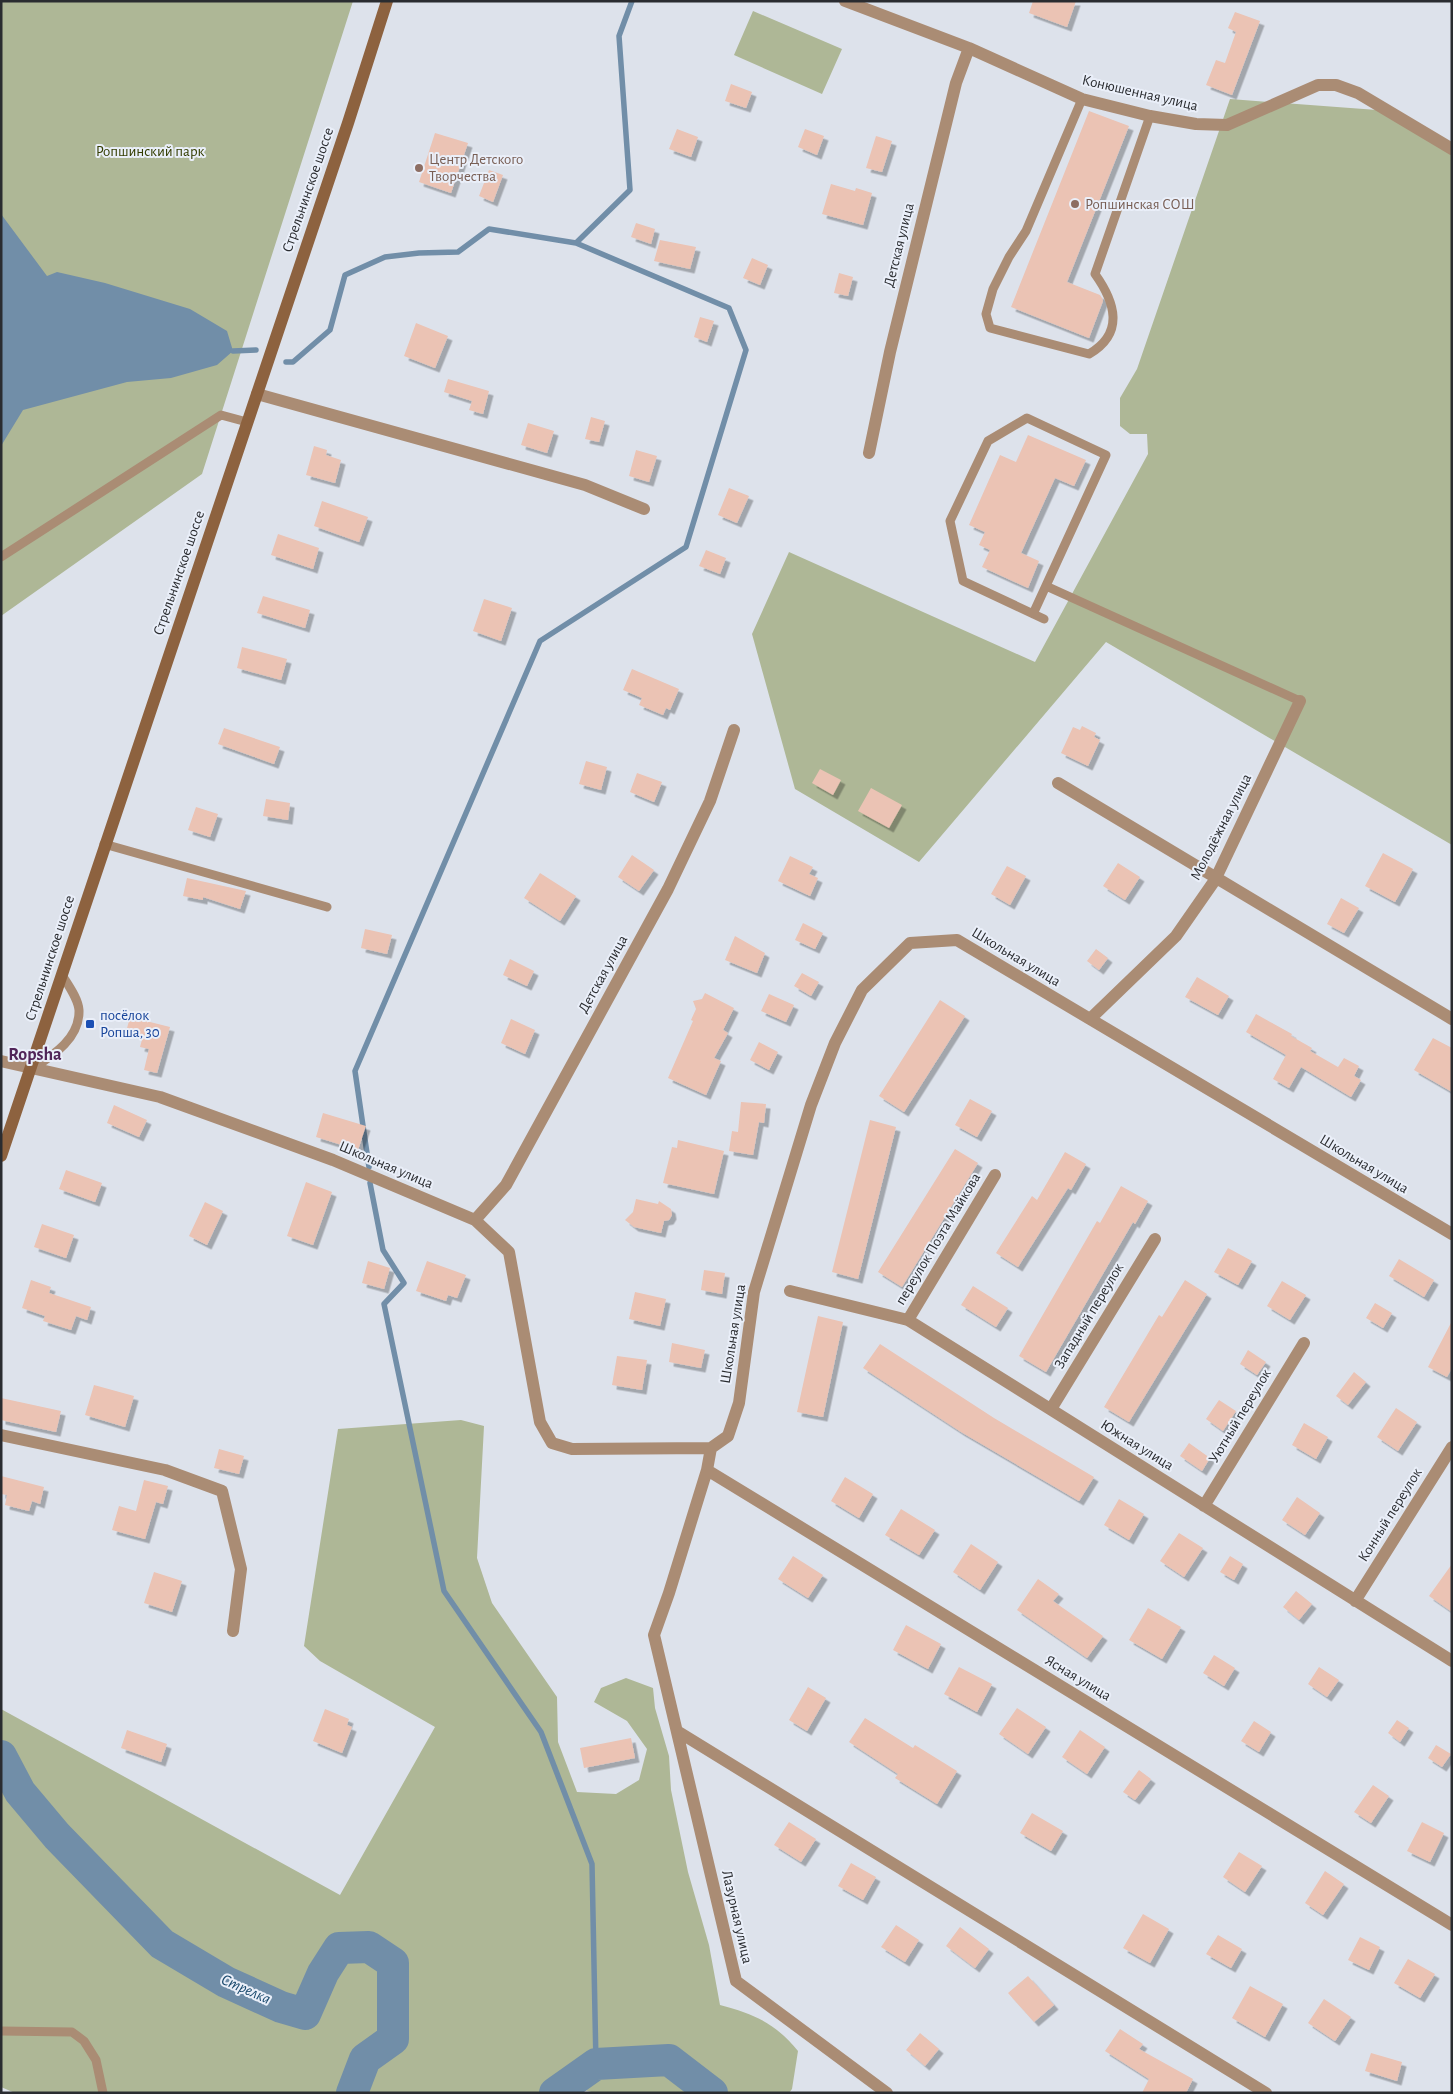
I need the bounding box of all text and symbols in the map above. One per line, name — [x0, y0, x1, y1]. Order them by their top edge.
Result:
street label: Конюшенная улица — [1081, 72, 1200, 114]
street label: Стрельнинское шоссе — [280, 126, 336, 254]
park label: Ропшинский парк — [96, 144, 204, 159]
place label: Центр Детского Творчества — [429, 152, 523, 184]
marker: Центр Детского Творчества — [413, 162, 425, 174]
place label: Ропшинская СОШ — [1085, 197, 1195, 212]
marker: Ропшинская СОШ — [1069, 198, 1081, 210]
street label: Детская улица — [881, 201, 917, 289]
street label: Стрельнинское шоссе — [151, 509, 207, 637]
street label: Молодёжная улица — [1188, 771, 1254, 883]
street label: Стрельнинское шоссе — [23, 893, 77, 1023]
street label: Школьная улица — [969, 925, 1063, 989]
street label: Детская улица — [576, 933, 631, 1015]
place label: посёлок Ропша, 30 — [100, 1008, 160, 1040]
marker: посёлок Ропша, 30 — [84, 1018, 96, 1030]
district label: Ropsha — [8, 1046, 62, 1064]
street label: Школьная улица — [1317, 1132, 1411, 1196]
street label: Школьная улица — [337, 1138, 435, 1192]
street label: переулок Поэта Майкова — [893, 1170, 983, 1308]
street label: Западный переулок — [1052, 1261, 1126, 1371]
street label: Школьная улица — [718, 1283, 748, 1385]
street label: Уютный переулок — [1206, 1366, 1274, 1466]
street label: Южная улица — [1098, 1417, 1176, 1473]
street label: Конный переулок — [1355, 1466, 1425, 1564]
street label: Ясная улица — [1042, 1652, 1114, 1704]
street label: Лазурная улица — [719, 1869, 755, 1965]
water label: Стрелка — [218, 1971, 273, 2008]

